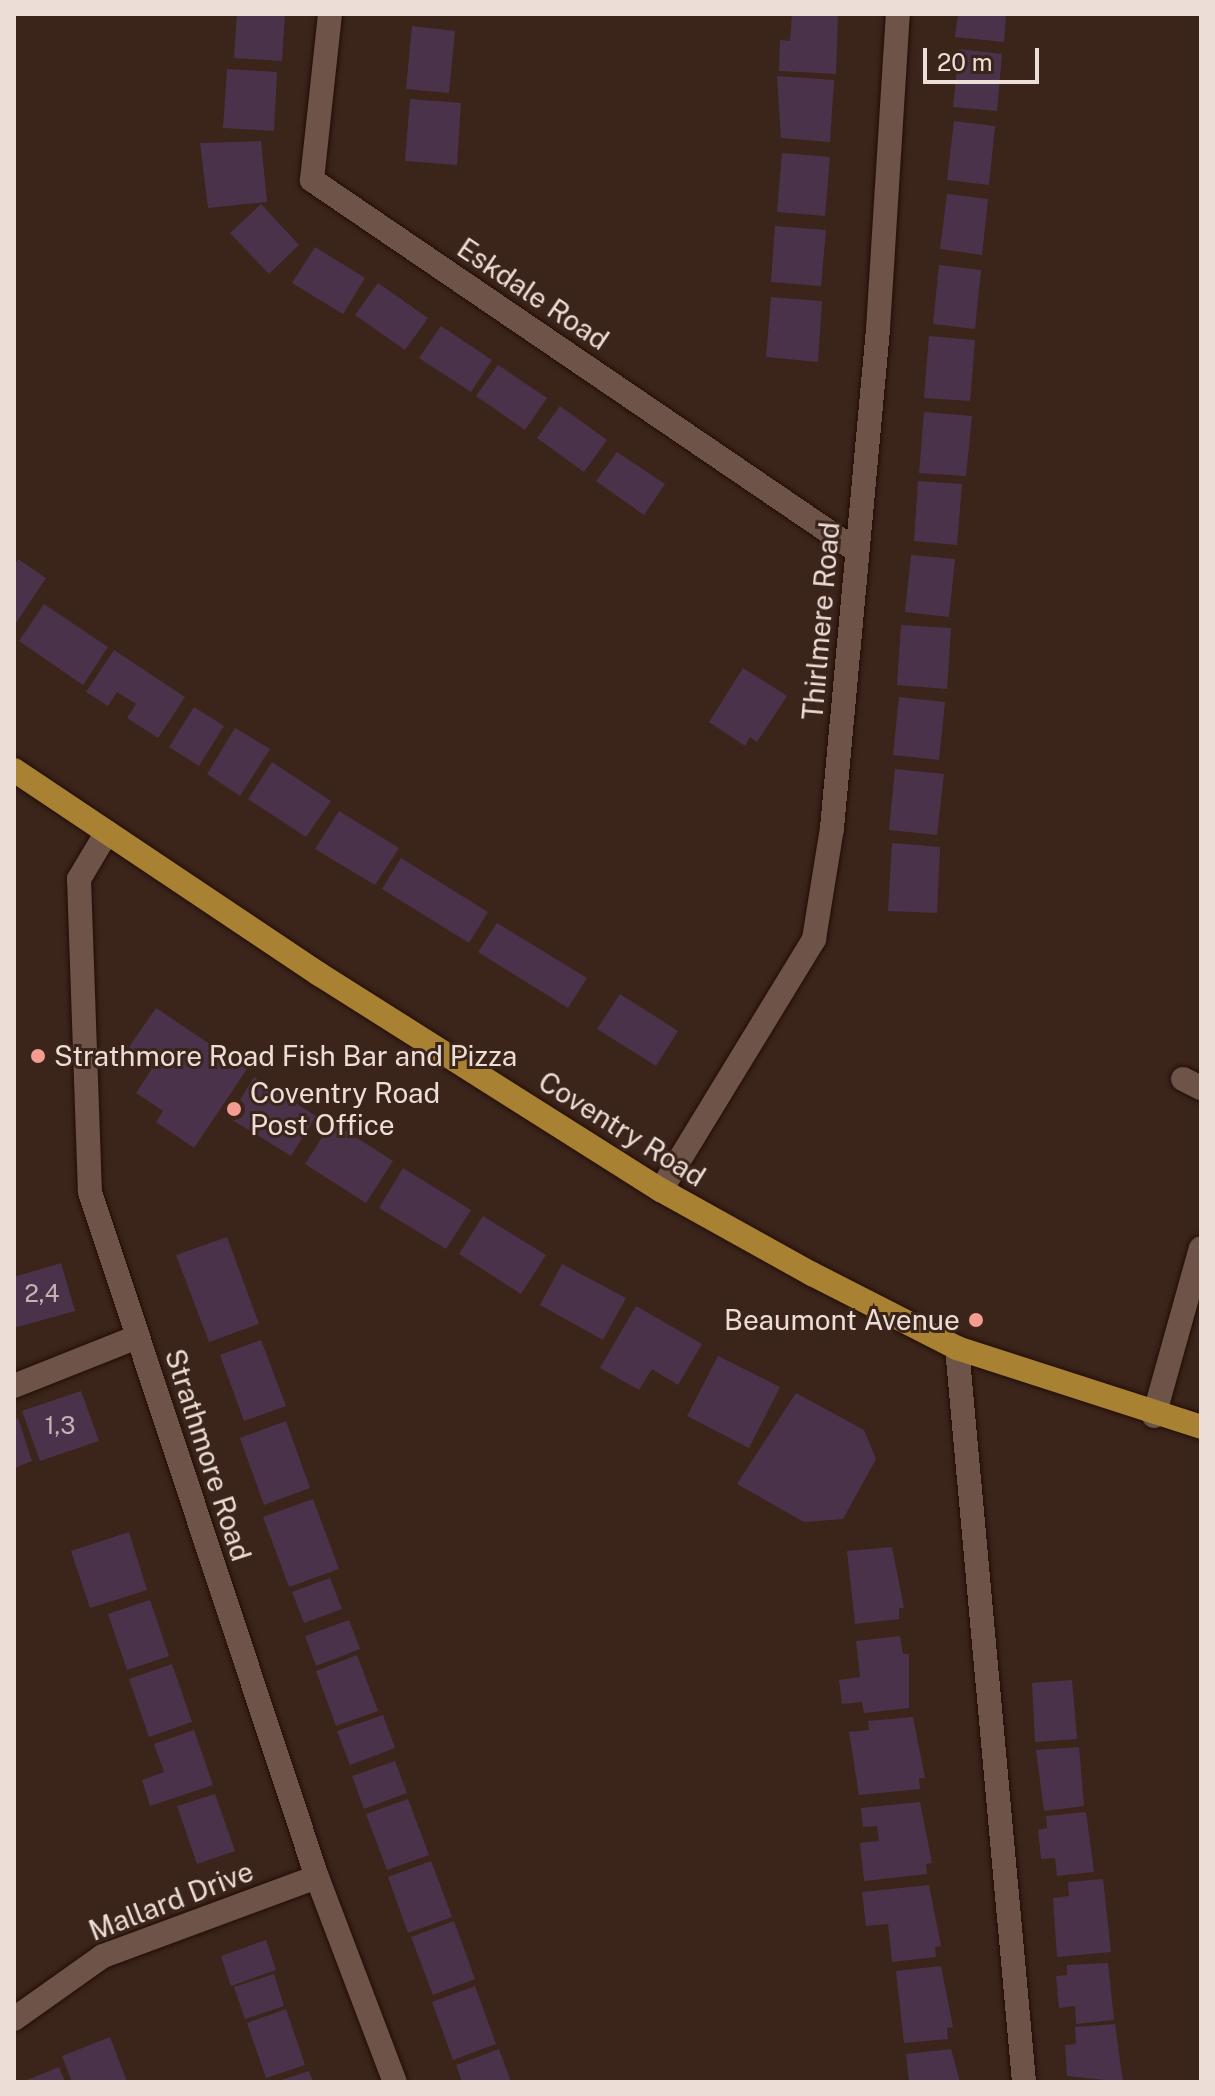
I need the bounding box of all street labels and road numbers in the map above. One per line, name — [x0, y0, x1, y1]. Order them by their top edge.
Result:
street label: Eskdale Road — [451, 231, 615, 357]
street label: Thirlmere Road — [796, 520, 846, 722]
street label: Coventry Road — [532, 1064, 712, 1194]
street label: Strathmore Road — [158, 1345, 258, 1565]
street label: Mallard Drive — [84, 1854, 258, 1948]

